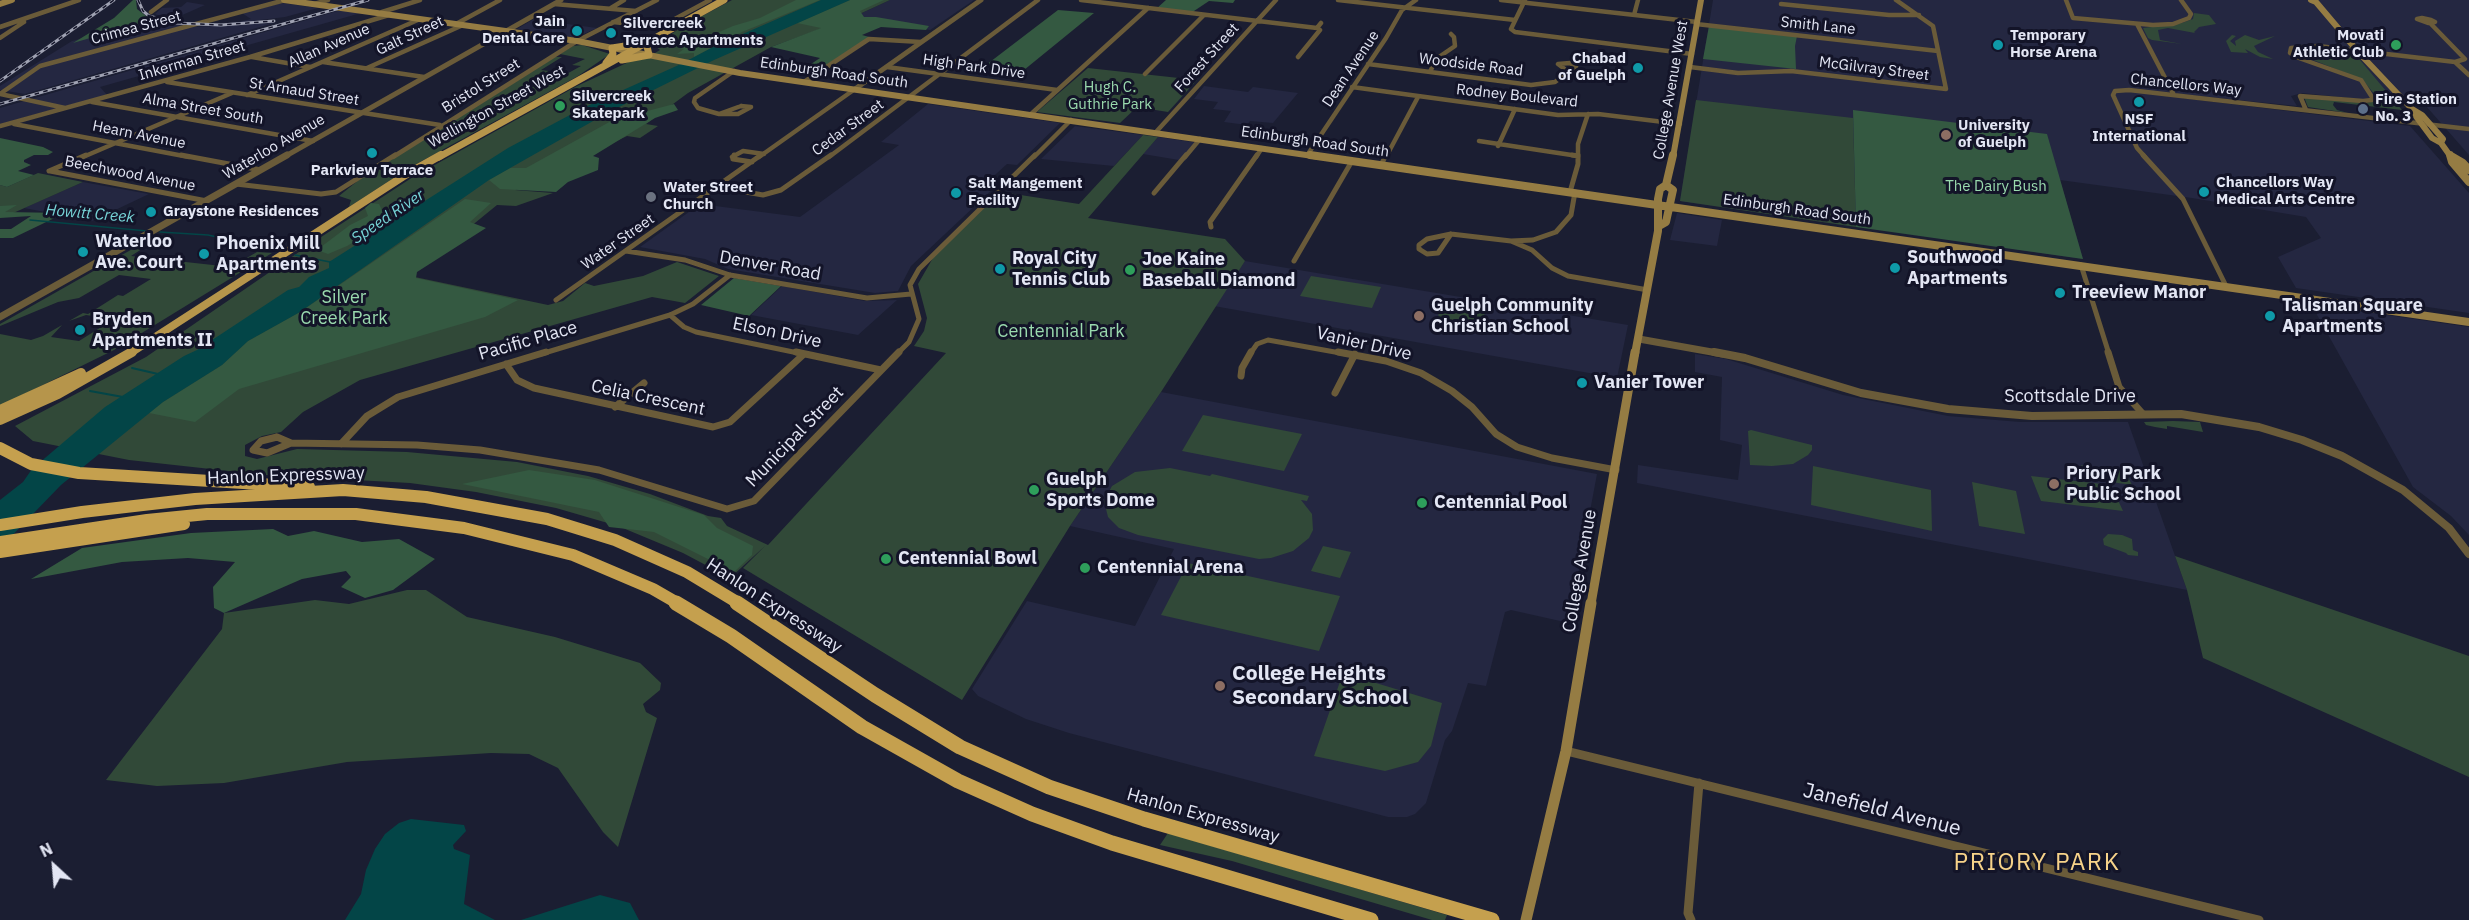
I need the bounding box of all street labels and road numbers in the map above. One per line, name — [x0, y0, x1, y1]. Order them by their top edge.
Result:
street label: Crimea Street — [89, 7, 183, 49]
street label: Galt Street — [373, 13, 447, 59]
street label: Smith Lane — [1780, 13, 1856, 39]
street label: College Avenue West — [1650, 19, 1692, 161]
street label: Allan Avenue — [285, 20, 373, 72]
street label: Forest Street — [1171, 20, 1243, 96]
street label: Dean Avenue — [1319, 27, 1383, 111]
street label: Inkerman Street — [137, 37, 247, 85]
street label: Woodside Road — [1418, 50, 1524, 80]
street label: High Park Drive — [922, 51, 1026, 83]
street label: McGilvray Street — [1818, 53, 1930, 85]
street label: Edinburgh Road South — [759, 54, 909, 92]
street label: Bristol Street — [439, 55, 523, 117]
street label: Wellington Street West — [425, 62, 569, 152]
street label: Chancellors Way — [2130, 70, 2242, 100]
street label: St Arnaud Street — [248, 74, 360, 110]
street label: Rodney Boulevard — [1455, 81, 1579, 111]
street label: Alma Street South — [141, 90, 265, 128]
street label: Cedar Street — [809, 96, 887, 160]
street label: Waterloo Avenue — [220, 111, 328, 183]
street label: Hearn Avenue — [91, 117, 187, 153]
street label: Edinburgh Road South — [1240, 123, 1390, 161]
street label: Beechwood Avenue — [63, 152, 197, 196]
street label: Edinburgh Road South — [1722, 191, 1872, 229]
street label: Water Street — [578, 210, 658, 274]
street label: Denver Road — [717, 246, 823, 286]
street label: Elson Drive — [731, 313, 823, 353]
street label: Pacific Place — [476, 317, 580, 365]
street label: Vanier Drive — [1314, 323, 1414, 365]
street label: Celia Crescent — [589, 375, 707, 421]
street label: Municipal Street — [741, 382, 849, 492]
street label: Scottsdale Drive — [2004, 386, 2136, 408]
street label: Hanlon Expressway — [207, 462, 365, 490]
street label: College Avenue — [1559, 508, 1601, 634]
street label: Hanlon Expressway — [702, 554, 846, 658]
street label: Janefield Avenue — [1800, 778, 1964, 842]
street label: Hanlon Expressway — [1124, 784, 1282, 848]

